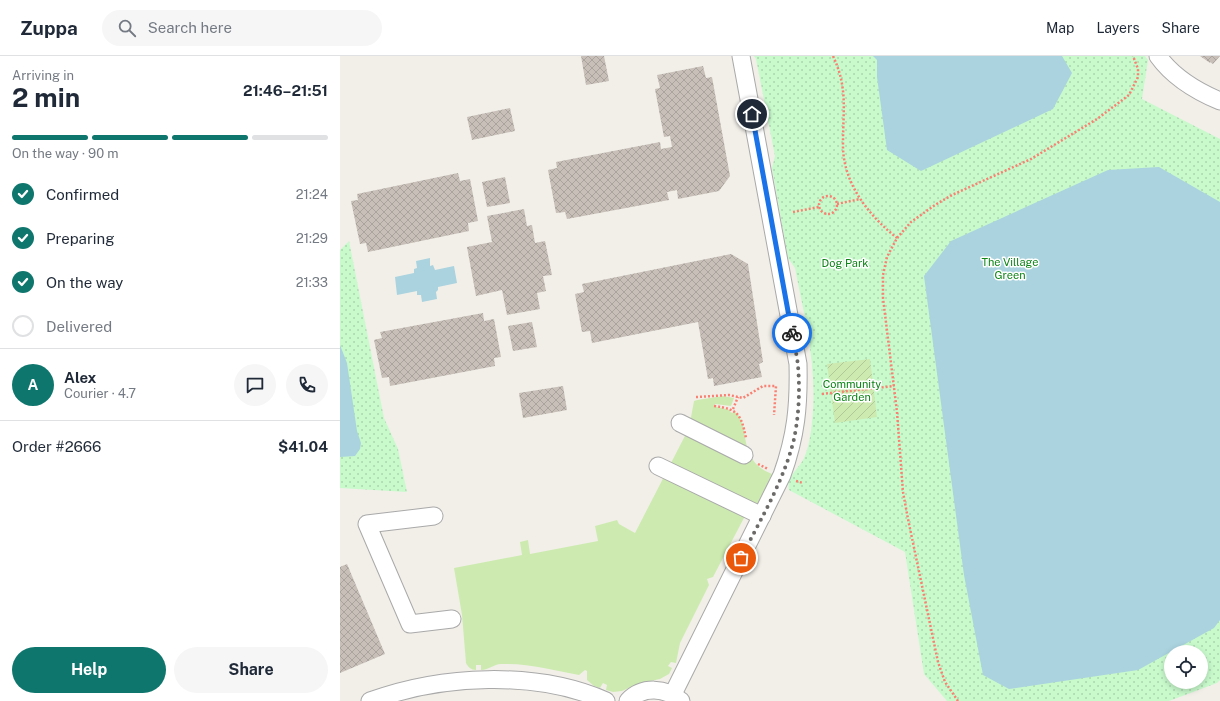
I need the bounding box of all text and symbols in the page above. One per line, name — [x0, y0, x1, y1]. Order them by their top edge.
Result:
search box — [102, 10, 382, 46]
text: Zuppa — [20, 17, 78, 39]
icon: search — [116, 17, 138, 39]
text: Search here — [148, 19, 232, 36]
text: Map — [1046, 20, 1074, 36]
text: Layers — [1096, 20, 1140, 36]
text: Share — [1162, 20, 1200, 36]
text: Arriving in — [12, 68, 74, 83]
text: 2 min — [12, 82, 80, 113]
text: 21:46–21:51 — [243, 82, 328, 99]
pin — [735, 97, 769, 131]
icon: home — [741, 103, 763, 125]
text: On the way · 90 m — [12, 146, 119, 161]
icon: check — [12, 183, 34, 205]
text: Confirmed — [46, 186, 119, 203]
text: 21:24 — [296, 187, 328, 202]
icon: check — [12, 227, 34, 249]
text: Preparing — [46, 230, 115, 247]
text: 21:29 — [296, 231, 328, 246]
park label: The Village Green — [981, 256, 1039, 281]
park label: Dog Park — [822, 257, 868, 269]
icon: check — [12, 271, 34, 293]
text: On the way — [46, 274, 123, 291]
text: 21:33 — [296, 275, 328, 290]
courier — [772, 313, 812, 353]
text: Delivered — [46, 318, 112, 335]
icon: bike — [781, 322, 803, 344]
button: chat — [234, 364, 276, 406]
button: phone — [286, 364, 328, 406]
text: Alex — [64, 369, 96, 386]
text: A — [28, 376, 38, 393]
park label: Community Garden — [823, 378, 881, 403]
text: Courier · 4.7 — [64, 386, 136, 401]
text: Order #2666 — [12, 438, 101, 455]
text: $41.04 — [278, 438, 328, 455]
pin — [724, 541, 758, 575]
icon: bag — [730, 547, 752, 569]
map controls — [1164, 645, 1208, 689]
button: locate — [1164, 645, 1208, 689]
button: Help — [12, 647, 166, 693]
button: Share — [174, 647, 328, 693]

